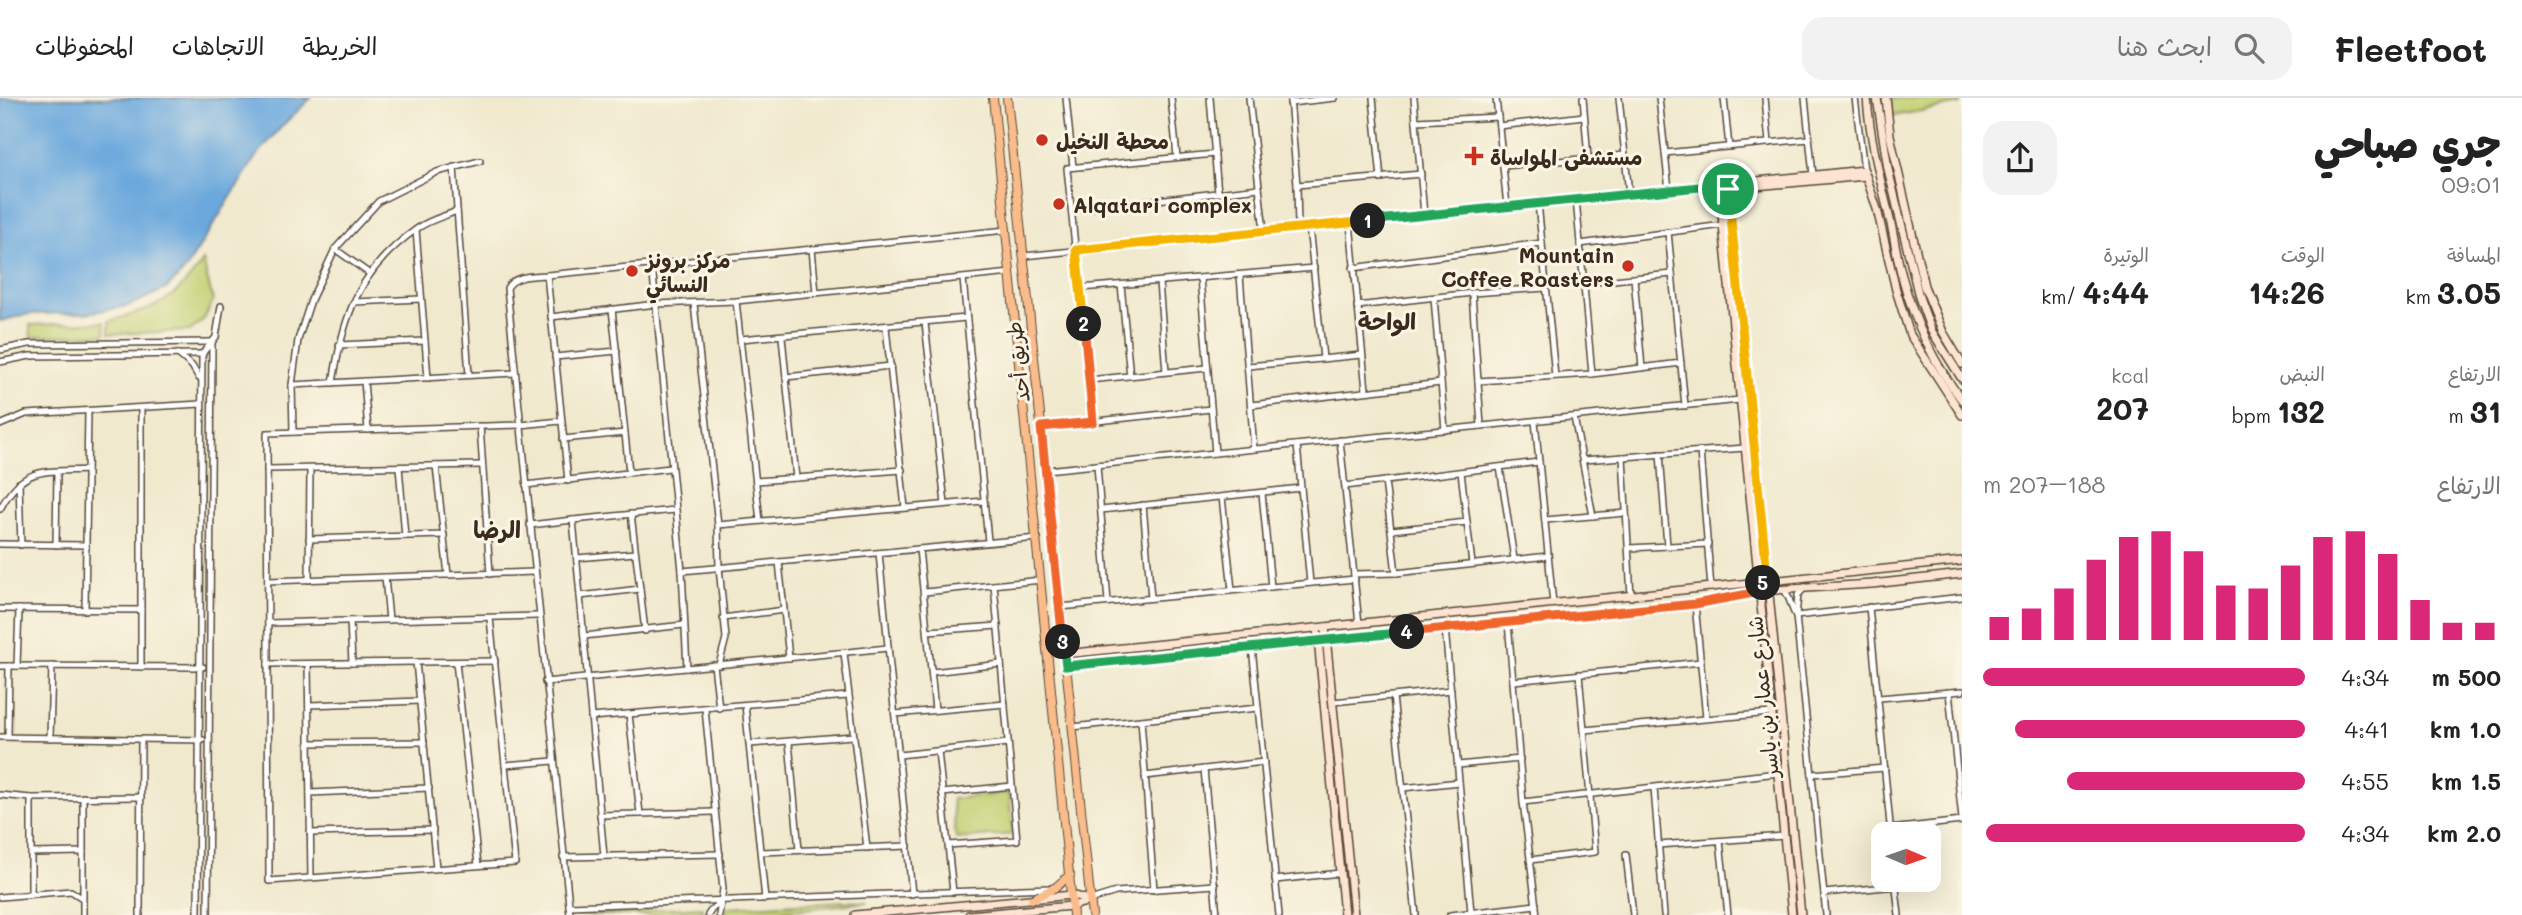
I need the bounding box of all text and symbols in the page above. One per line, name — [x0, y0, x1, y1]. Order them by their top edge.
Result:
search box — [1802, 17, 2292, 80]
text: Fleetfoot — [2334, 27, 2487, 70]
text: ابحث هنا — [2117, 29, 2212, 63]
icon: search — [2230, 29, 2268, 67]
text: المحفوظات — [35, 30, 134, 61]
text: الاتجاهات — [172, 30, 265, 61]
text: الخريطة — [303, 30, 377, 61]
text: جري صباحي — [2314, 118, 2501, 168]
button: share — [1983, 121, 2057, 195]
place label: محطة النخيل — [1056, 127, 1169, 155]
marker: محطة النخيل — [1034, 132, 1050, 148]
place label: مستشفى المواساة — [1490, 143, 1642, 172]
marker: مستشفى المواساة — [1464, 146, 1484, 166]
pin — [1698, 159, 1758, 219]
text: 09:01 — [2442, 169, 2501, 199]
icon: arrive — [1709, 170, 1747, 208]
place label: Alqatari complex — [1073, 191, 1252, 218]
marker: Alqatari complex — [1051, 196, 1067, 212]
pin: 1 — [1350, 204, 1386, 238]
text: 1 — [1363, 208, 1372, 233]
place label: Mountain Coffee Roasters — [1441, 241, 1614, 292]
text: الوتيرة — [2103, 242, 2149, 267]
text: الوقت — [2281, 242, 2325, 267]
text: المسافة — [2447, 242, 2501, 267]
place label: مركز برونز النسائي — [644, 246, 730, 304]
marker: Mountain Coffee Roasters — [1620, 258, 1636, 274]
marker: مركز برونز النسائي — [624, 263, 640, 279]
text: 4:44 — [2082, 272, 2149, 312]
text: 14:26 — [2248, 272, 2325, 312]
text: 3.05 — [2437, 272, 2501, 312]
text: /km — [2041, 284, 2082, 309]
text: km — [2406, 284, 2437, 309]
pin: 2 — [1066, 306, 1102, 342]
district label: الواحة — [1358, 306, 1416, 337]
text: 2 — [1078, 311, 1089, 336]
street label: طريق أحد — [999, 320, 1035, 404]
text: النبض — [2280, 361, 2325, 386]
text: الارتفاع — [2448, 361, 2501, 386]
text: kcal — [2111, 363, 2149, 388]
text: 207 — [2096, 388, 2149, 428]
text: 132 — [2277, 391, 2325, 431]
text: 31 — [2470, 391, 2501, 431]
text: bpm — [2232, 403, 2277, 428]
text: m — [2448, 403, 2470, 428]
text: 188–207 m — [1983, 469, 2105, 499]
text: الارتفاع — [2437, 470, 2501, 500]
district label: الرضا — [473, 514, 521, 544]
pin: 5 — [1746, 566, 1780, 601]
text: 5 — [1757, 570, 1768, 595]
pin: 4 — [1390, 614, 1424, 650]
street label: شارع عمار بن ياسر — [1740, 614, 1787, 781]
text: 4 — [1400, 619, 1413, 644]
pin: 3 — [1046, 624, 1080, 660]
text: 3 — [1057, 629, 1068, 654]
text: 4:34 — [2341, 662, 2389, 692]
text: 500 m — [2431, 662, 2501, 692]
text: 4:41 — [2345, 714, 2389, 744]
text: 1.0 km — [2430, 714, 2501, 744]
text: 4:55 — [2342, 766, 2389, 796]
text: 1.5 km — [2431, 766, 2501, 796]
text: 4:34 — [2341, 818, 2389, 848]
text: 2.0 km — [2427, 818, 2501, 848]
north arrow — [1871, 822, 1941, 892]
map controls — [1871, 822, 1941, 892]

